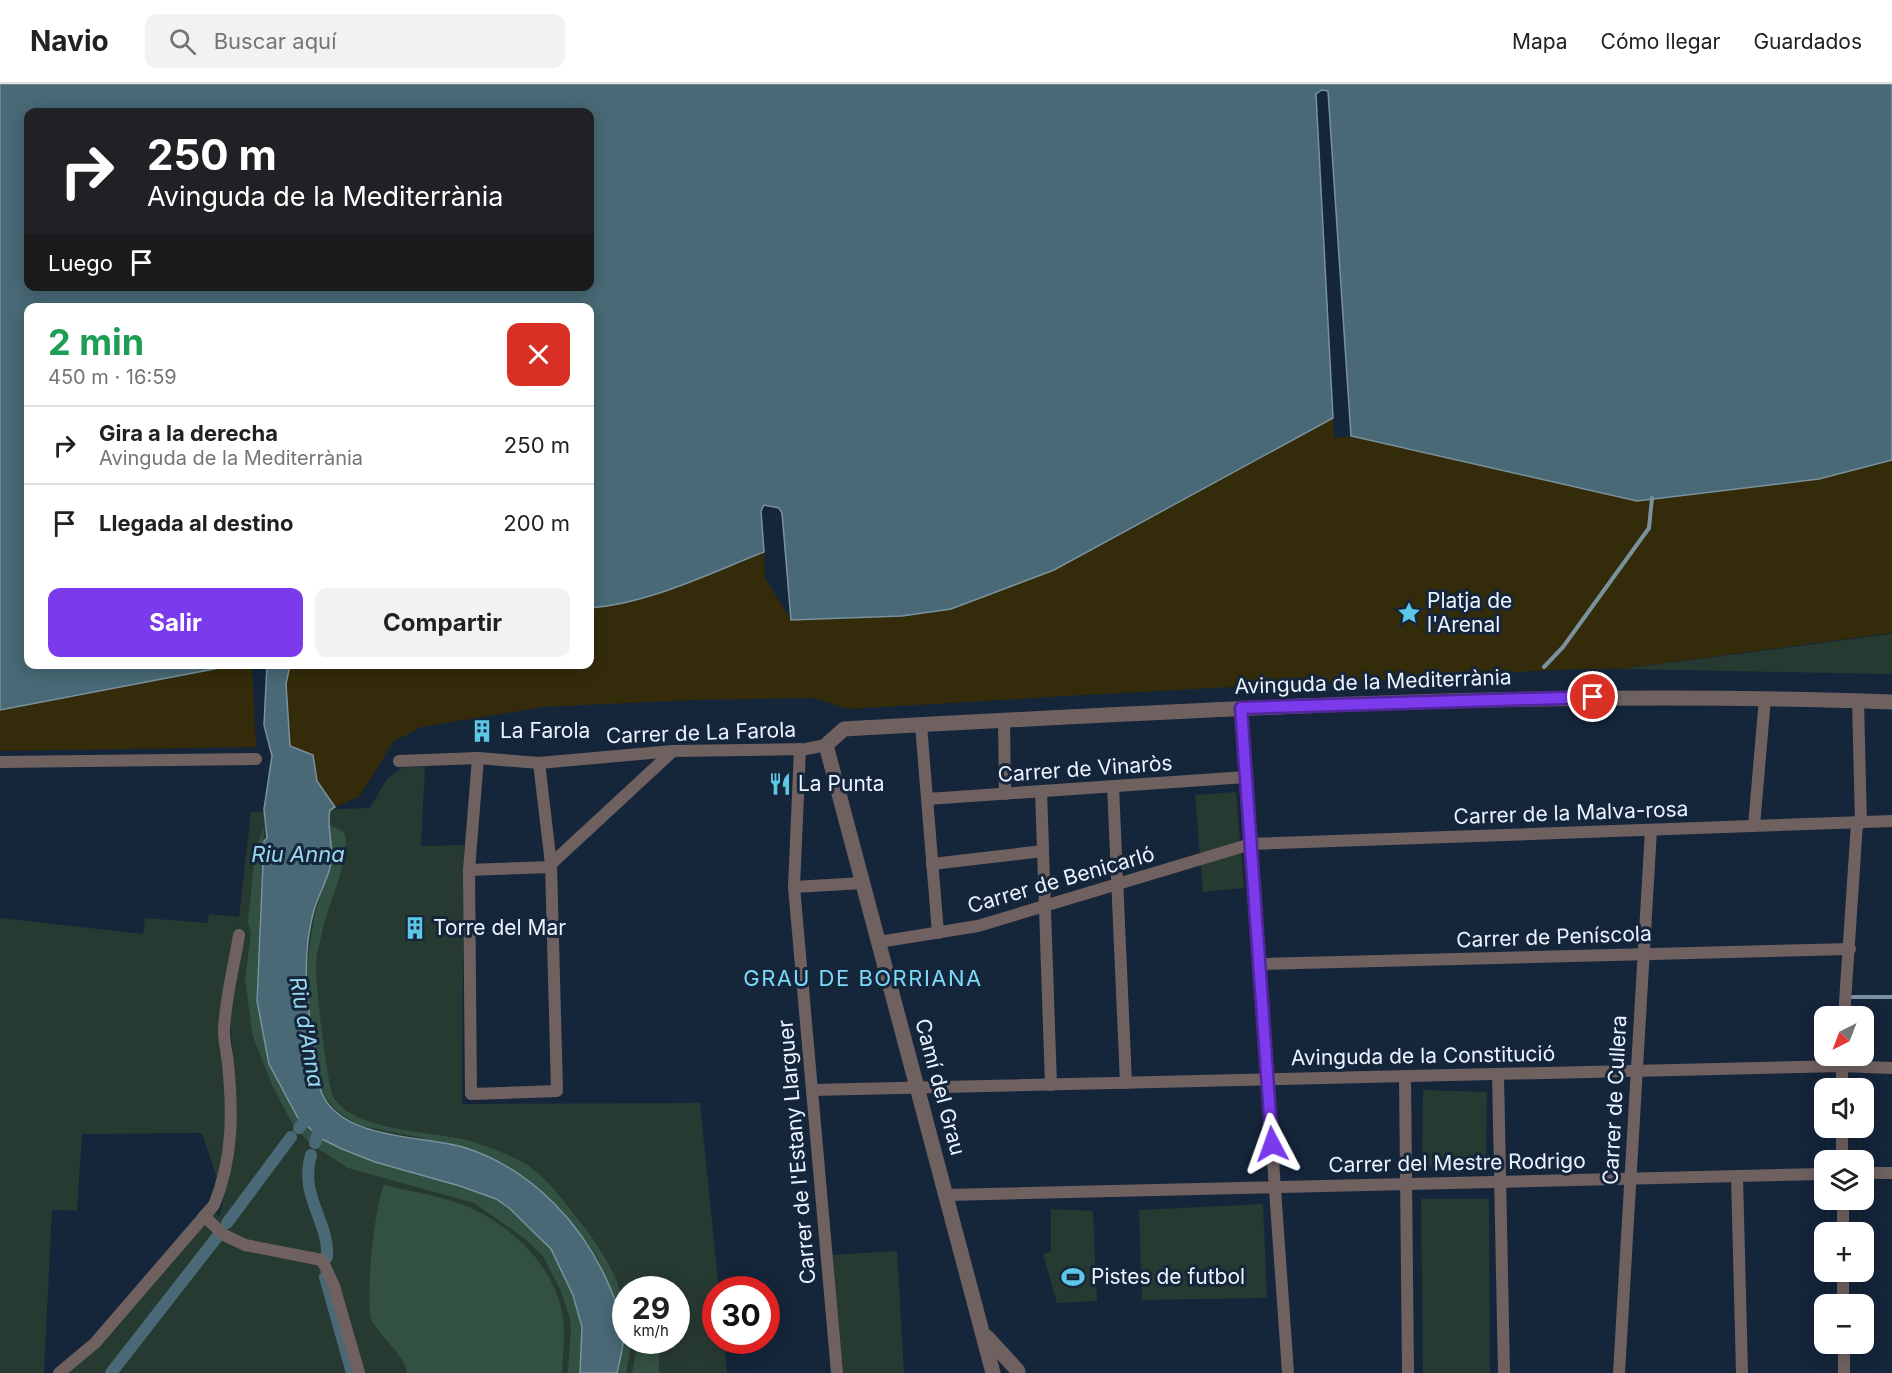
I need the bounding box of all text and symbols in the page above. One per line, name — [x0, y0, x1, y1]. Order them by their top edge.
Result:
search box — [145, 14, 565, 68]
text: Navio — [30, 24, 109, 58]
icon: search — [166, 25, 199, 58]
text: Buscar aquí — [214, 28, 336, 54]
text: Mapa — [1512, 29, 1568, 54]
text: Cómo llegar — [1601, 29, 1720, 54]
text: Guardados — [1753, 29, 1862, 54]
text: 250 m — [147, 129, 277, 180]
icon: right — [48, 132, 126, 210]
text: Avinguda de la Mediterrània — [147, 180, 504, 213]
icon: arrive — [125, 246, 158, 279]
text: Luego — [48, 250, 113, 276]
text: 2 min — [48, 320, 144, 364]
button: close — [507, 323, 570, 386]
text: 450 m · 16:59 — [48, 365, 177, 389]
text: Gira a la derecha — [99, 420, 278, 446]
icon: right — [48, 429, 81, 462]
text: 250 m — [504, 432, 570, 458]
text: Avinguda de la Mediterrània — [99, 446, 363, 470]
icon: arrive — [48, 507, 81, 540]
text: Llegada al destino — [99, 510, 293, 536]
text: 200 m — [503, 510, 570, 536]
button: Salir — [48, 588, 303, 657]
button: Compartir — [315, 588, 570, 657]
place label: Platja de l'Arenal — [1427, 588, 1512, 637]
place icon: Platja de l'Arenal — [1396, 600, 1422, 626]
street label: Avinguda de la Mediterrània — [1234, 664, 1512, 699]
pin — [1567, 671, 1618, 722]
icon: arrive — [1576, 680, 1609, 713]
street label: Carrer de La Farola — [605, 717, 796, 748]
building icon: La Farola — [469, 718, 495, 744]
place label: La Farola — [500, 718, 590, 743]
street label: Carrer de Vinaròs — [997, 750, 1173, 787]
restaurant icon: La Punta — [767, 771, 793, 797]
place label: La Punta — [798, 771, 885, 796]
street label: Carrer de la Malva-rosa — [1453, 796, 1689, 829]
water label: Riu Anna — [251, 841, 345, 867]
street label: Carrer de Benicarló — [964, 841, 1157, 918]
building icon: Torre del Mar — [402, 915, 428, 941]
place label: Torre del Mar — [433, 915, 566, 940]
street label: Carrer de Peníscola — [1456, 921, 1652, 952]
district label: GRAU DE BORRIANA — [743, 965, 983, 991]
water label: Riu d'Anna — [284, 975, 330, 1089]
north arrow — [1814, 1006, 1874, 1066]
map controls — [1814, 1006, 1874, 1354]
street label: Carrer de Cullera — [1598, 1015, 1631, 1185]
street label: Camí del Grau — [910, 1016, 971, 1158]
street label: Carrer de l'Estany Llarguer — [772, 1019, 821, 1285]
street label: Avinguda de la Constitució — [1291, 1041, 1555, 1070]
button: sound — [1814, 1078, 1874, 1138]
position arrow — [1240, 1112, 1304, 1176]
street label: Carrer del Mestre Rodrigo — [1328, 1148, 1586, 1177]
button: layers — [1814, 1150, 1874, 1210]
button: + — [1814, 1222, 1874, 1282]
sports icon: Pistes de futbol — [1060, 1264, 1086, 1290]
place label: Pistes de futbol — [1091, 1264, 1245, 1289]
speed limit sign: 30 — [702, 1276, 780, 1354]
text: 29 — [632, 1290, 670, 1326]
button: − — [1814, 1294, 1874, 1354]
text: km/h — [633, 1321, 669, 1340]

